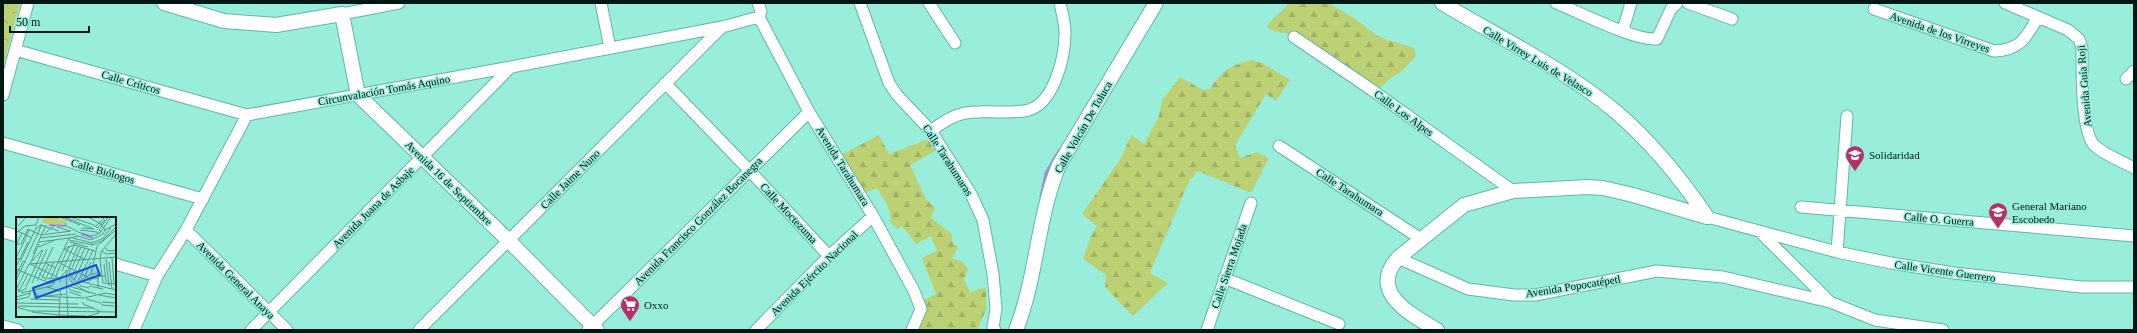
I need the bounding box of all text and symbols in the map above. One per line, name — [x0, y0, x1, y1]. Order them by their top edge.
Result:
scale bar — [10, 8, 89, 34]
street label: Avenida de los Virreyes — [1888, 9, 1992, 55]
text: 50 m — [16, 15, 41, 29]
street label: Calle Virrey Luis de Velasco — [1481, 23, 1596, 99]
street label: Avenida Guía Roji — [2074, 44, 2094, 128]
street label: Calle Críticos — [100, 68, 162, 96]
street label: Circunvalación Tomás Aquino — [317, 72, 452, 108]
street label: Calle Volcán De Toluca — [1052, 79, 1114, 175]
street label: Calle Los Alpes — [1372, 87, 1436, 139]
street label: Calle Tarahumaras — [921, 122, 975, 198]
street label: Avenida Tarahumara — [814, 124, 872, 208]
street label: Avenida 16 de Septiembre — [403, 138, 495, 228]
school or university icon: Solidaridad — [1844, 144, 1866, 172]
street label: Calle Jaime Nuno — [538, 147, 602, 211]
place label: Solidaridad — [1869, 149, 1920, 161]
street label: Avenida Francisco González Bocanegra — [632, 154, 765, 287]
street label: Calle Biólogos — [70, 156, 136, 186]
street label: Avenida Juana de Asbaje — [330, 164, 416, 250]
street label: Calle Tarahumara — [1314, 166, 1386, 218]
street label: Calle Moctezuma — [758, 180, 820, 246]
place label: General Mariano Escobedo — [2012, 200, 2087, 225]
school or university icon: General Mariano Escobedo — [1987, 201, 2009, 229]
street label: Calle O. Guerra — [1904, 210, 1974, 228]
inset map — [16, 217, 116, 317]
street label: Calle Sierra Mojada — [1209, 222, 1249, 310]
street label: Avenida Ejército Nacional — [768, 228, 860, 318]
street label: Avenida General Anaya — [195, 239, 277, 321]
street label: Calle Vicente Guerrero — [1894, 258, 1997, 284]
street label: Avenida Popocatépetl — [1525, 273, 1621, 299]
supermarket icon: Oxxo — [619, 294, 641, 322]
place label: Oxxo — [644, 299, 669, 311]

